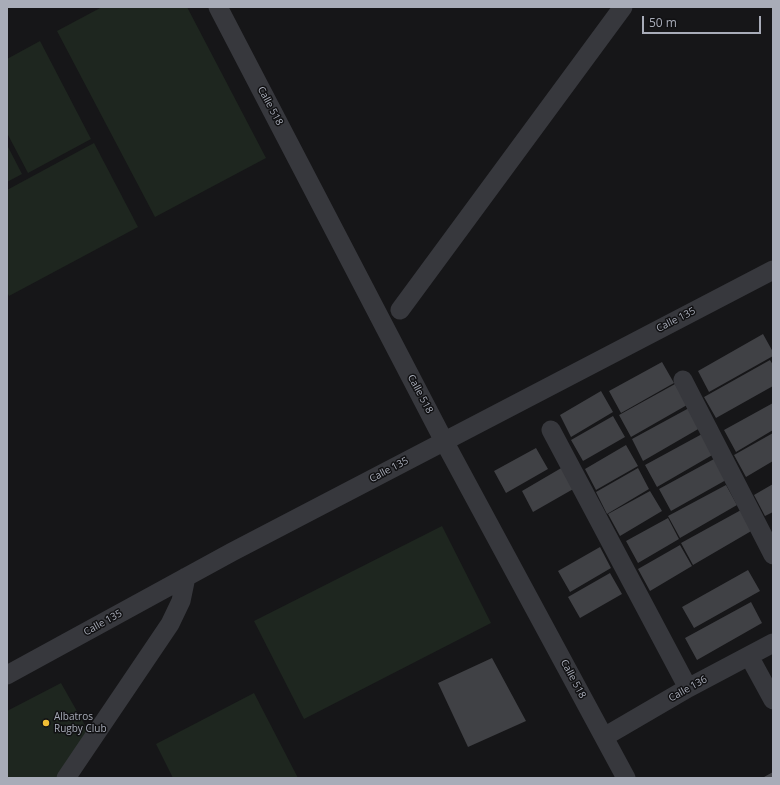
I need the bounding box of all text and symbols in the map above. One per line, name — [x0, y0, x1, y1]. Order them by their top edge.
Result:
scale bar — [644, 8, 763, 34]
text: 50 m — [649, 14, 677, 31]
street label: Calle 518 — [255, 85, 285, 127]
street label: Calle 135 — [654, 305, 698, 335]
street label: Calle 518 — [405, 373, 435, 415]
street label: Calle 135 — [368, 455, 410, 485]
street label: Calle 135 — [82, 608, 124, 638]
street label: Calle 518 — [558, 658, 588, 700]
street label: Calle 136 — [667, 674, 709, 704]
place label: Albatros Rugby Club — [54, 711, 107, 734]
marker: Albatros Rugby Club — [41, 718, 51, 728]

